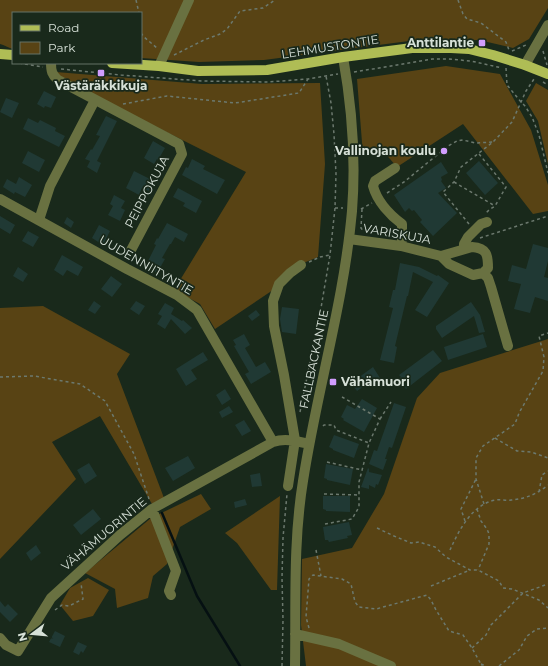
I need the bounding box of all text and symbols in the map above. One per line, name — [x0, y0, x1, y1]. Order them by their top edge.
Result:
legend — [12, 12, 142, 64]
text: Road — [48, 20, 79, 35]
street label: LEHMUSTONTIE — [280, 31, 380, 62]
place label: Anttilantie — [406, 35, 474, 50]
marker: Anttilantie — [477, 38, 487, 48]
text: Park — [48, 40, 76, 55]
marker: Västäräkkikuja — [96, 68, 106, 78]
place label: Västäräkkikuja — [54, 78, 147, 93]
place label: Vallinojan koulu — [334, 143, 436, 158]
marker: Vallinojan koulu — [439, 146, 449, 156]
street label: PEIPPOKUJA — [121, 153, 172, 230]
street label: VARISKUJA — [362, 220, 433, 247]
street label: UUDENNIITYNTIE — [96, 232, 196, 298]
street label: FALLBACKANTIE — [296, 308, 331, 410]
place label: Vähämuori — [340, 374, 410, 389]
marker: Vähämuori — [328, 377, 338, 387]
street label: VÄHÄMUORINTIE — [58, 494, 149, 574]
north arrow — [12, 614, 52, 654]
text: N — [14, 631, 30, 643]

